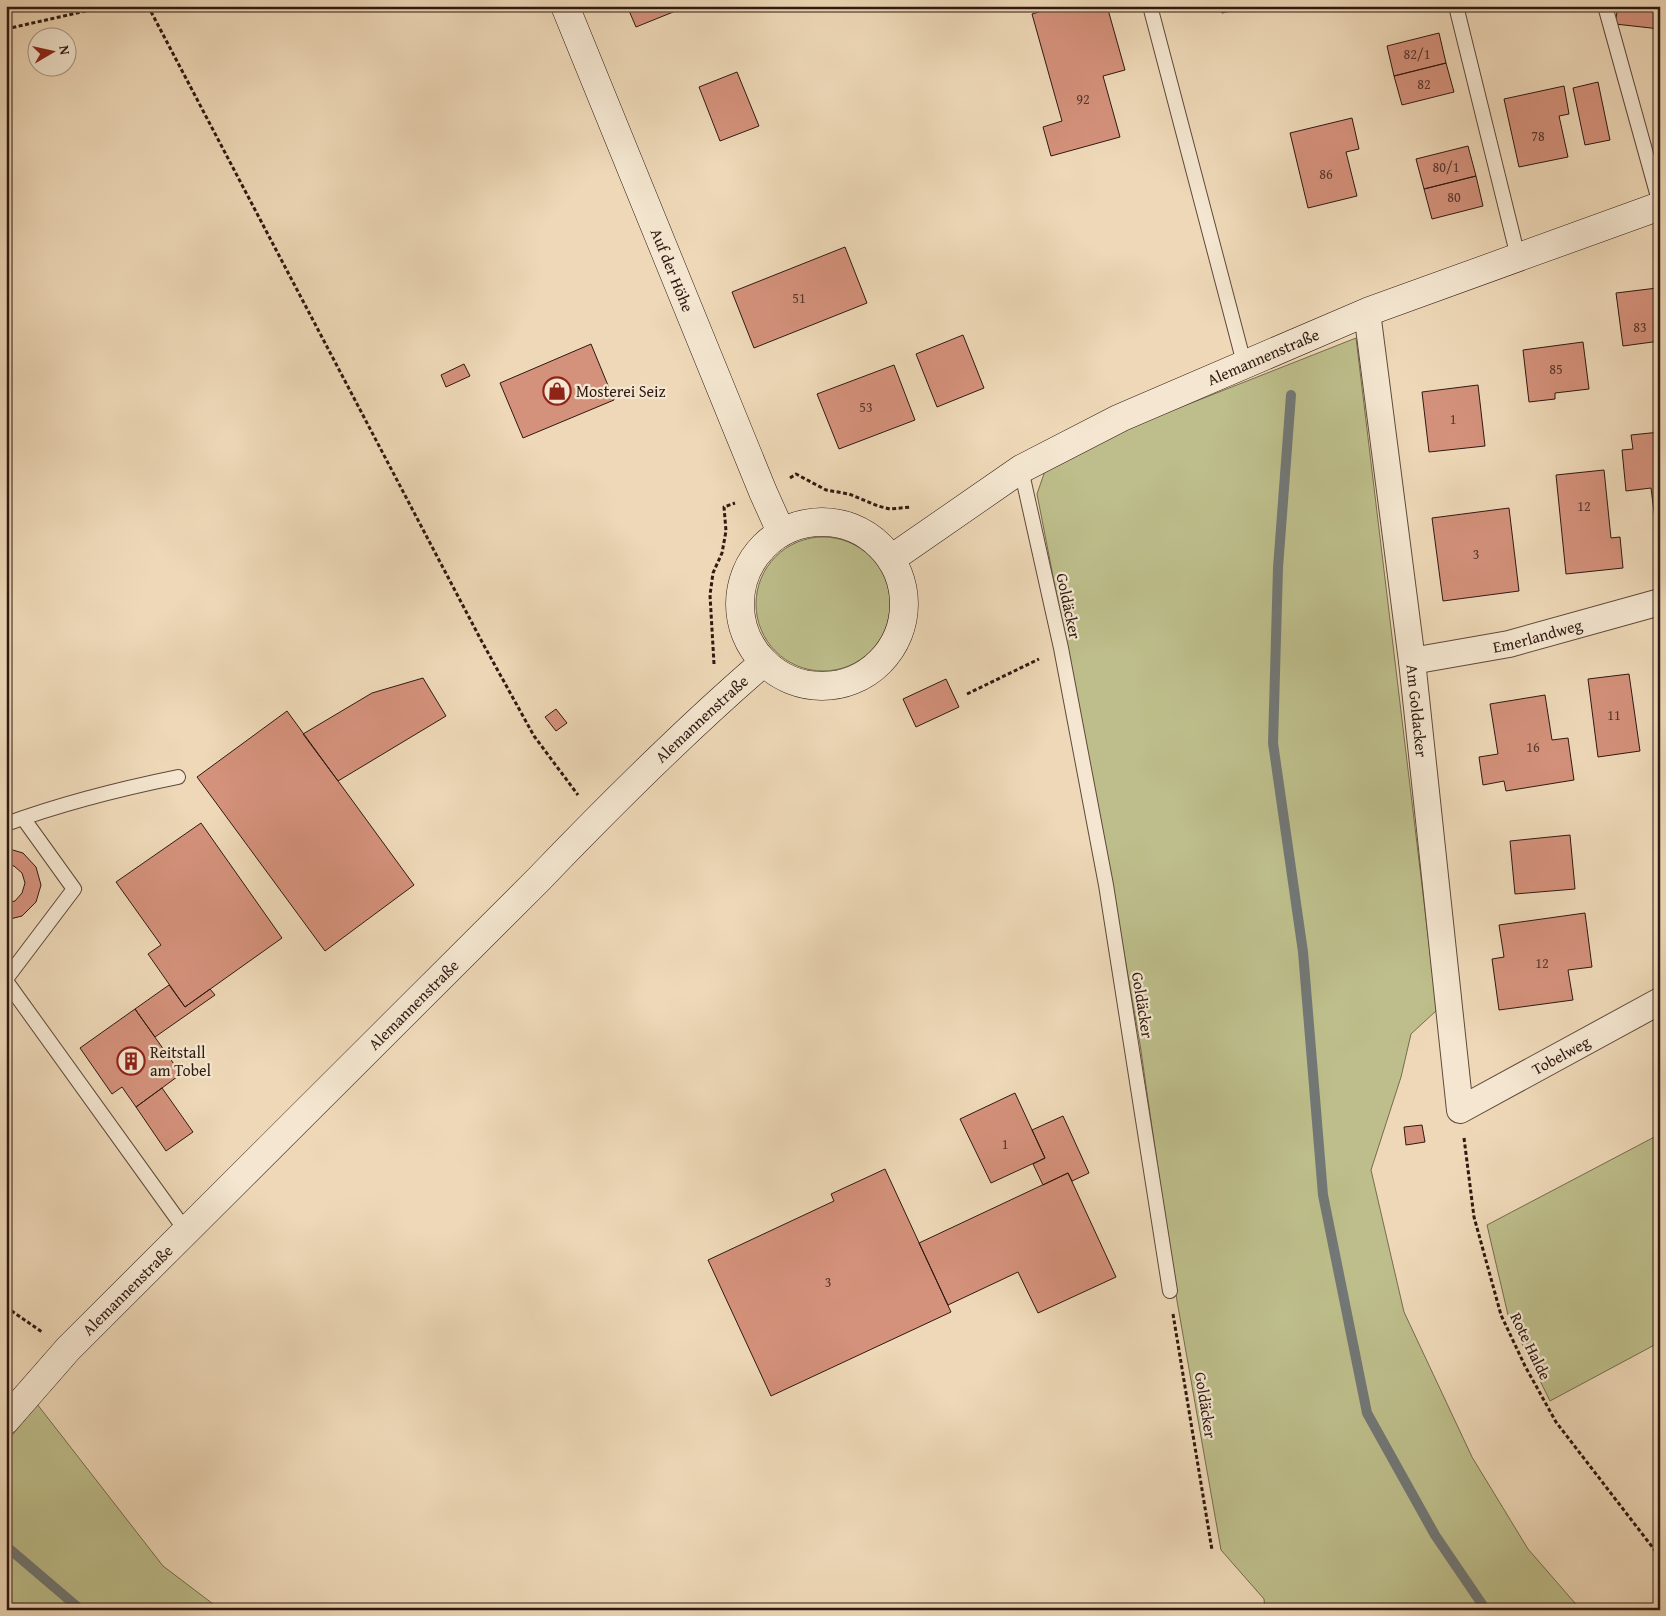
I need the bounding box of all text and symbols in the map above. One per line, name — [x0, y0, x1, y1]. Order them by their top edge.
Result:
north arrow — [28, 28, 78, 78]
text: N — [54, 44, 76, 57]
house number: 82/1 — [1404, 44, 1430, 64]
house number: 82 — [1417, 74, 1431, 94]
house number: 92 — [1076, 89, 1090, 109]
house number: 78 — [1531, 126, 1545, 146]
house number: 80/1 — [1433, 157, 1459, 177]
house number: 86 — [1319, 164, 1333, 184]
house number: 80 — [1447, 187, 1461, 207]
street label: Auf der Höhe — [645, 224, 700, 315]
house number: 51 — [792, 288, 806, 308]
house number: 83 — [1633, 317, 1647, 337]
street label: Alemannenstraße — [1203, 322, 1323, 391]
house number: 85 — [1549, 359, 1563, 379]
shop icon: Mosterei Seiz — [542, 376, 572, 406]
place label: Mosterei Seiz — [576, 379, 665, 403]
house number: 53 — [859, 397, 873, 417]
house number: 1 — [1450, 409, 1456, 429]
house number: 12 — [1577, 496, 1591, 516]
house number: 3 — [1473, 544, 1479, 564]
street label: Goldäcker — [1050, 571, 1088, 642]
street label: Emerlandweg — [1491, 612, 1585, 659]
street label: Am Goldacker — [1400, 663, 1434, 759]
street label: Alemannenstraße — [649, 669, 753, 768]
house number: 11 — [1607, 705, 1621, 725]
house number: 16 — [1526, 737, 1540, 757]
house number: 12 — [1535, 953, 1549, 973]
street label: Alemannenstraße — [362, 954, 464, 1055]
street label: Goldäcker — [1126, 970, 1160, 1040]
street label: Tobelweg — [1527, 1029, 1594, 1081]
place label: Reitstall am Tobel — [150, 1040, 211, 1082]
building icon: Reitstall am Tobel — [116, 1046, 146, 1076]
house number: 1 — [1002, 1134, 1008, 1154]
street label: Alemannenstraße — [76, 1239, 178, 1341]
house number: 3 — [825, 1272, 831, 1292]
street label: Rote Halde — [1504, 1308, 1558, 1384]
street label: Goldäcker — [1189, 1370, 1223, 1440]

